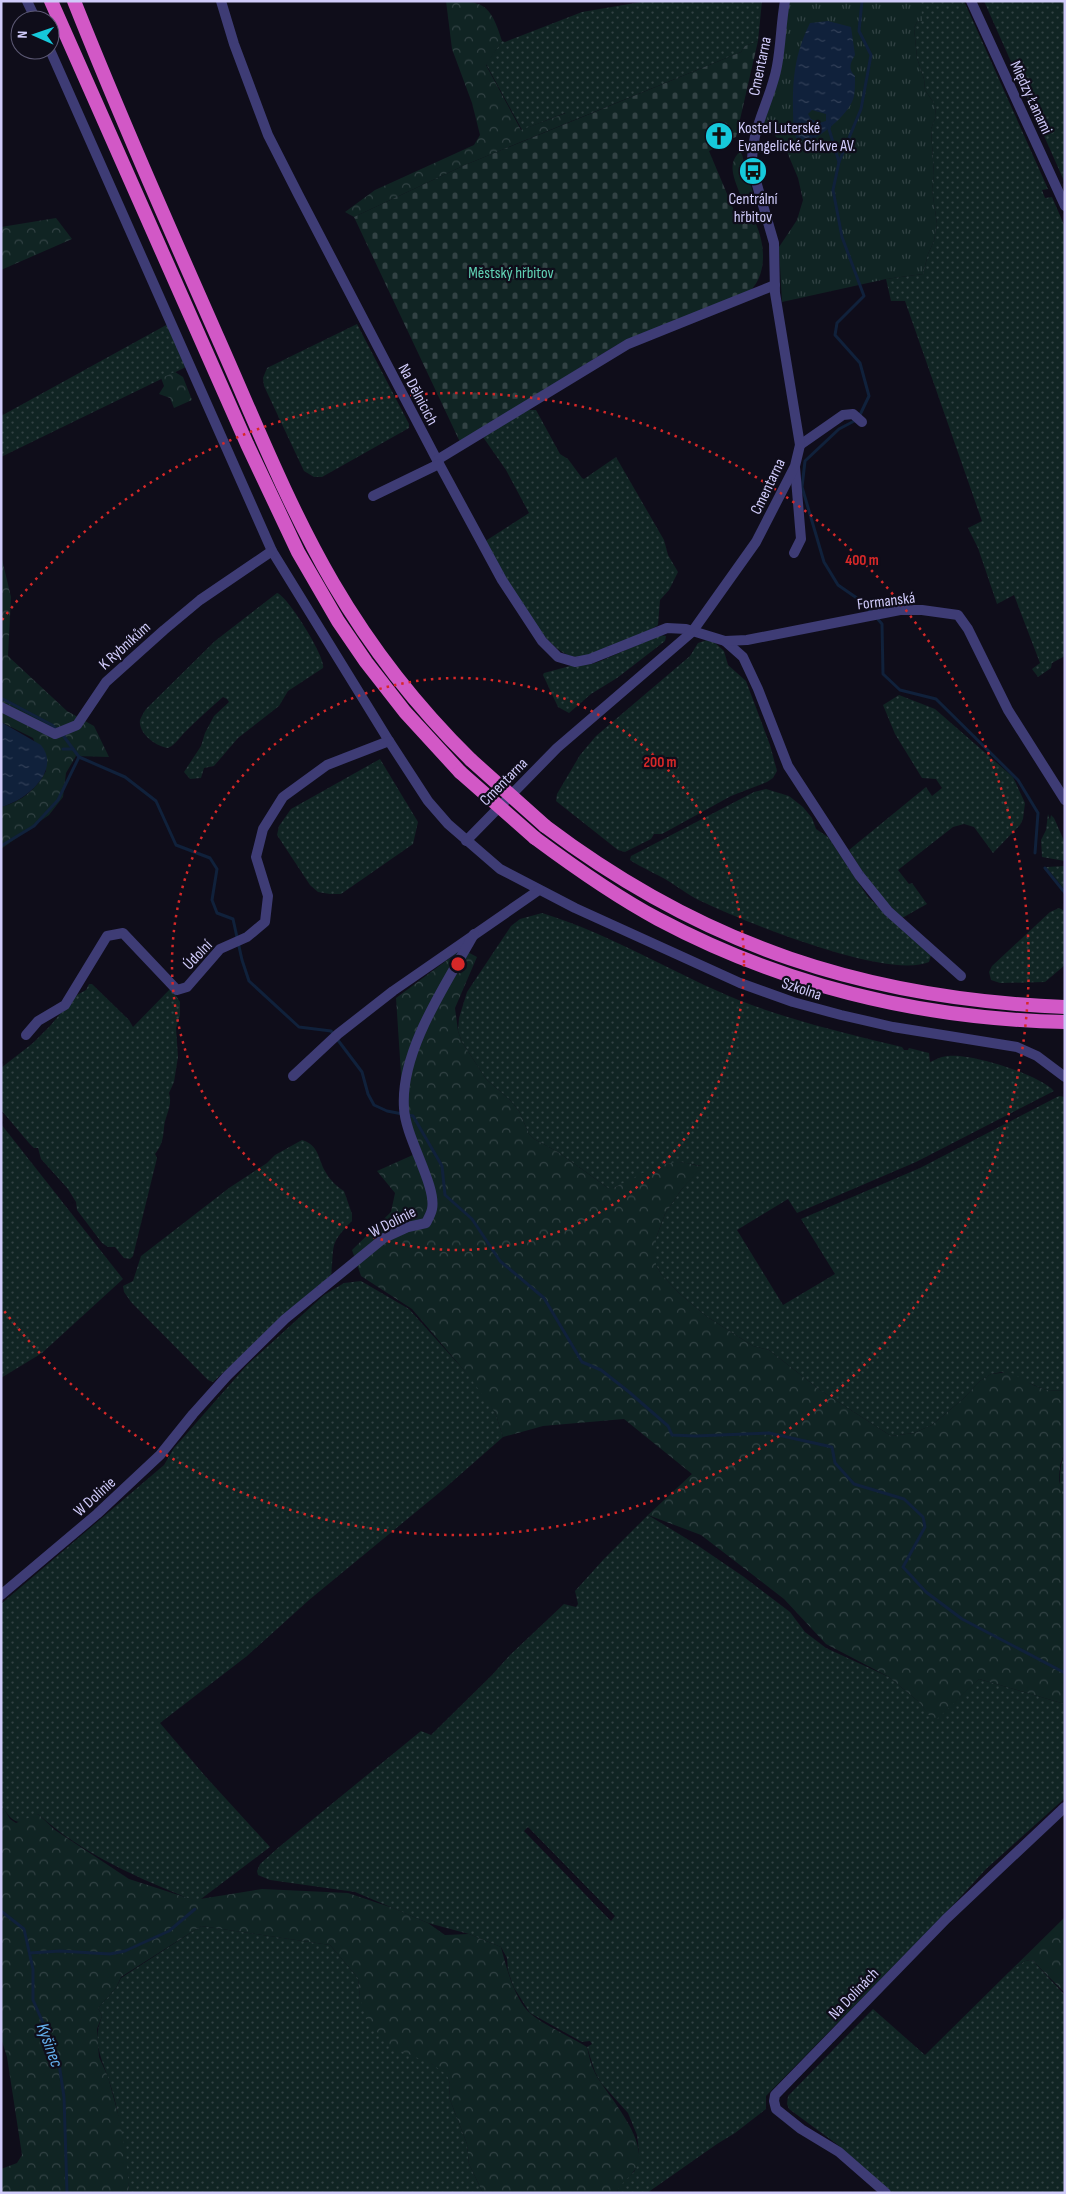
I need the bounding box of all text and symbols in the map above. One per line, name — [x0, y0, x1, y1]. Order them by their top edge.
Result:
north arrow — [10, 10, 60, 60]
text: N — [14, 31, 31, 39]
street label: Cmentarna — [745, 35, 776, 98]
street label: Między Łanami — [1005, 58, 1056, 137]
place label: Kostel Luterské Evangelické Církve AV. — [738, 119, 856, 156]
church icon: Kostel Luterské Evangelické Církve AV. — [704, 121, 734, 151]
bus stop icon: Centrální hřbitov — [738, 156, 768, 186]
place label: Centrální hřbitov — [728, 190, 778, 227]
park label: Městský hřbitov — [468, 264, 554, 283]
street label: Na Dělnicích — [394, 361, 442, 429]
street label: Cmentarna — [747, 456, 790, 518]
text: 400 m — [845, 551, 879, 570]
street label: Formanská — [856, 589, 916, 614]
street label: K Rybníkům — [95, 618, 155, 674]
text: 200 m — [643, 753, 677, 772]
street label: Cmentarna — [476, 754, 532, 810]
street label: Údolní — [179, 936, 217, 974]
centre of rings — [449, 955, 467, 973]
street label: Szkolna — [779, 974, 824, 1005]
street label: W Dolinie — [366, 1203, 419, 1242]
street label: W Dolinie — [70, 1473, 120, 1521]
street label: Na Dolinách — [825, 1964, 883, 2024]
water label: Kyšinec — [32, 2020, 67, 2070]

